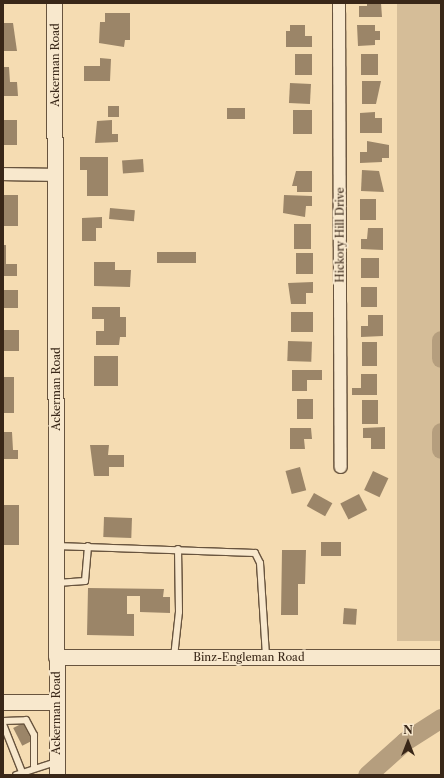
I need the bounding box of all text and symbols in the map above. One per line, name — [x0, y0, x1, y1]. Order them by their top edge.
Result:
street label: Ackerman Road — [48, 23, 62, 107]
street label: Hickory Hill Drive — [333, 187, 347, 283]
street label: Ackerman Road — [49, 347, 63, 431]
street label: Binz-Engleman Road — [193, 650, 305, 664]
street label: Ackerman Road — [49, 671, 63, 755]
north arrow — [388, 722, 428, 762]
text: N — [403, 723, 413, 737]

